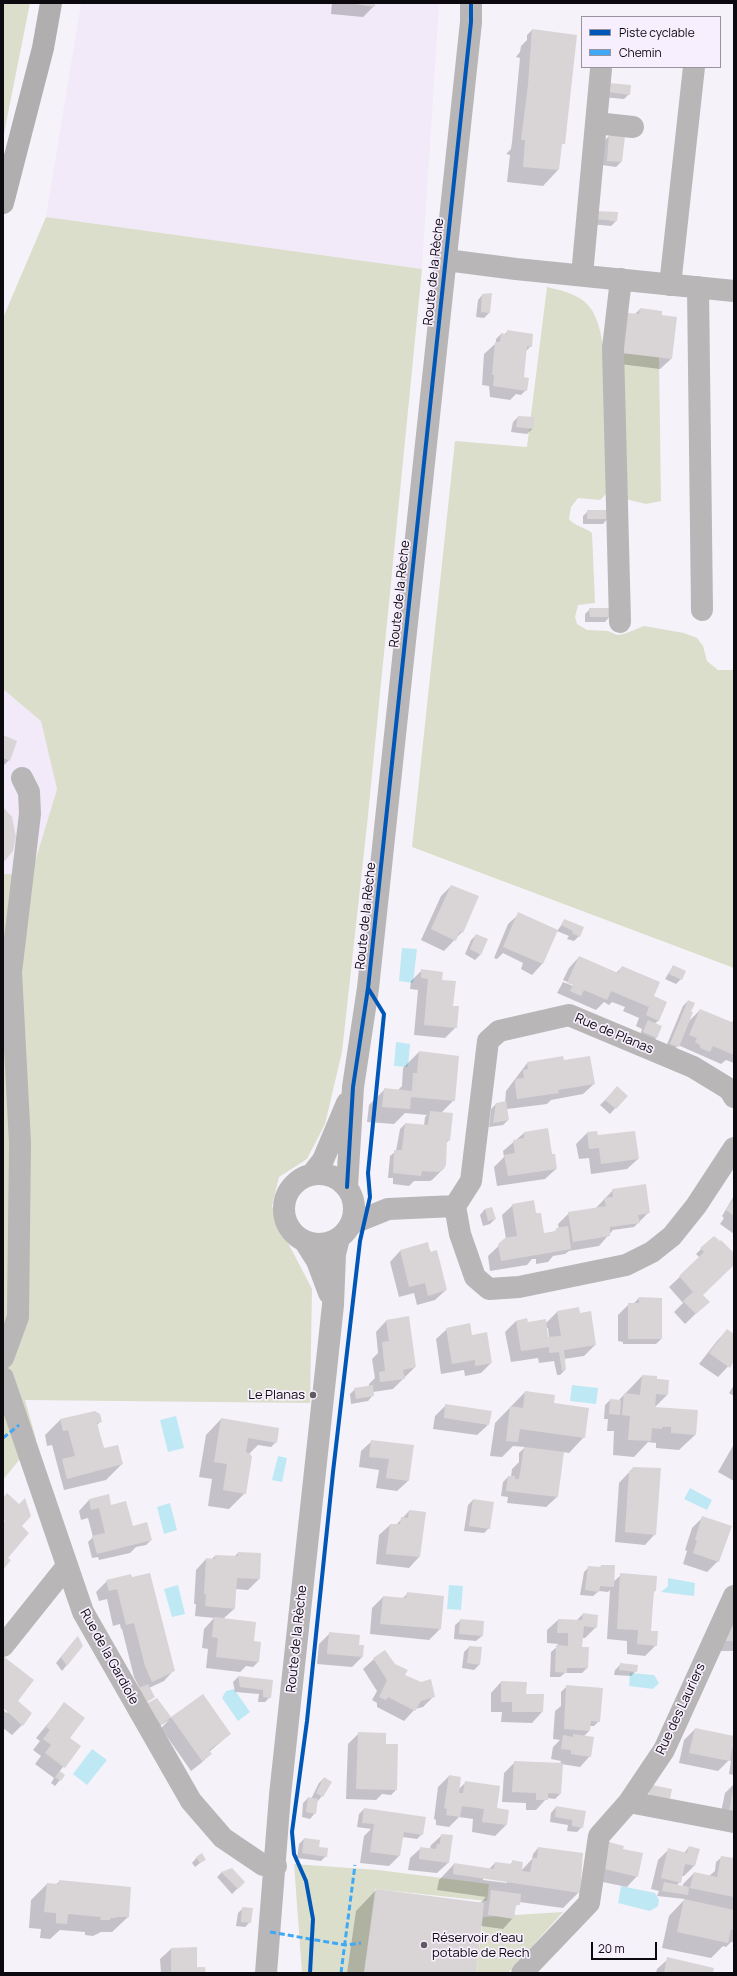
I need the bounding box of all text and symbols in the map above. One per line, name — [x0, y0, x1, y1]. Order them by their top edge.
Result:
legend — [581, 16, 721, 68]
text: Piste cyclable — [619, 24, 695, 41]
text: Chemin — [619, 44, 662, 61]
street label: Route de la Rèche — [421, 218, 447, 326]
street label: Route de la Rèche — [387, 540, 413, 648]
street label: Route de la Rèche — [353, 862, 379, 970]
street label: Rue de Planas — [572, 1010, 656, 1058]
place label: Le Planas — [248, 1387, 305, 1403]
marker: Le Planas — [308, 1390, 318, 1400]
street label: Route de la Rèche — [284, 1585, 310, 1693]
street label: Rue de la Gardiole — [76, 1606, 142, 1708]
street label: Rue des Lauriers — [653, 1661, 709, 1757]
place label: Réservoir d'eau potable de Rech — [432, 1930, 529, 1961]
scale bar — [593, 1934, 659, 1960]
marker: Réservoir d'eau potable de Rech — [419, 1940, 429, 1950]
text: 20 m — [598, 1940, 625, 1957]

